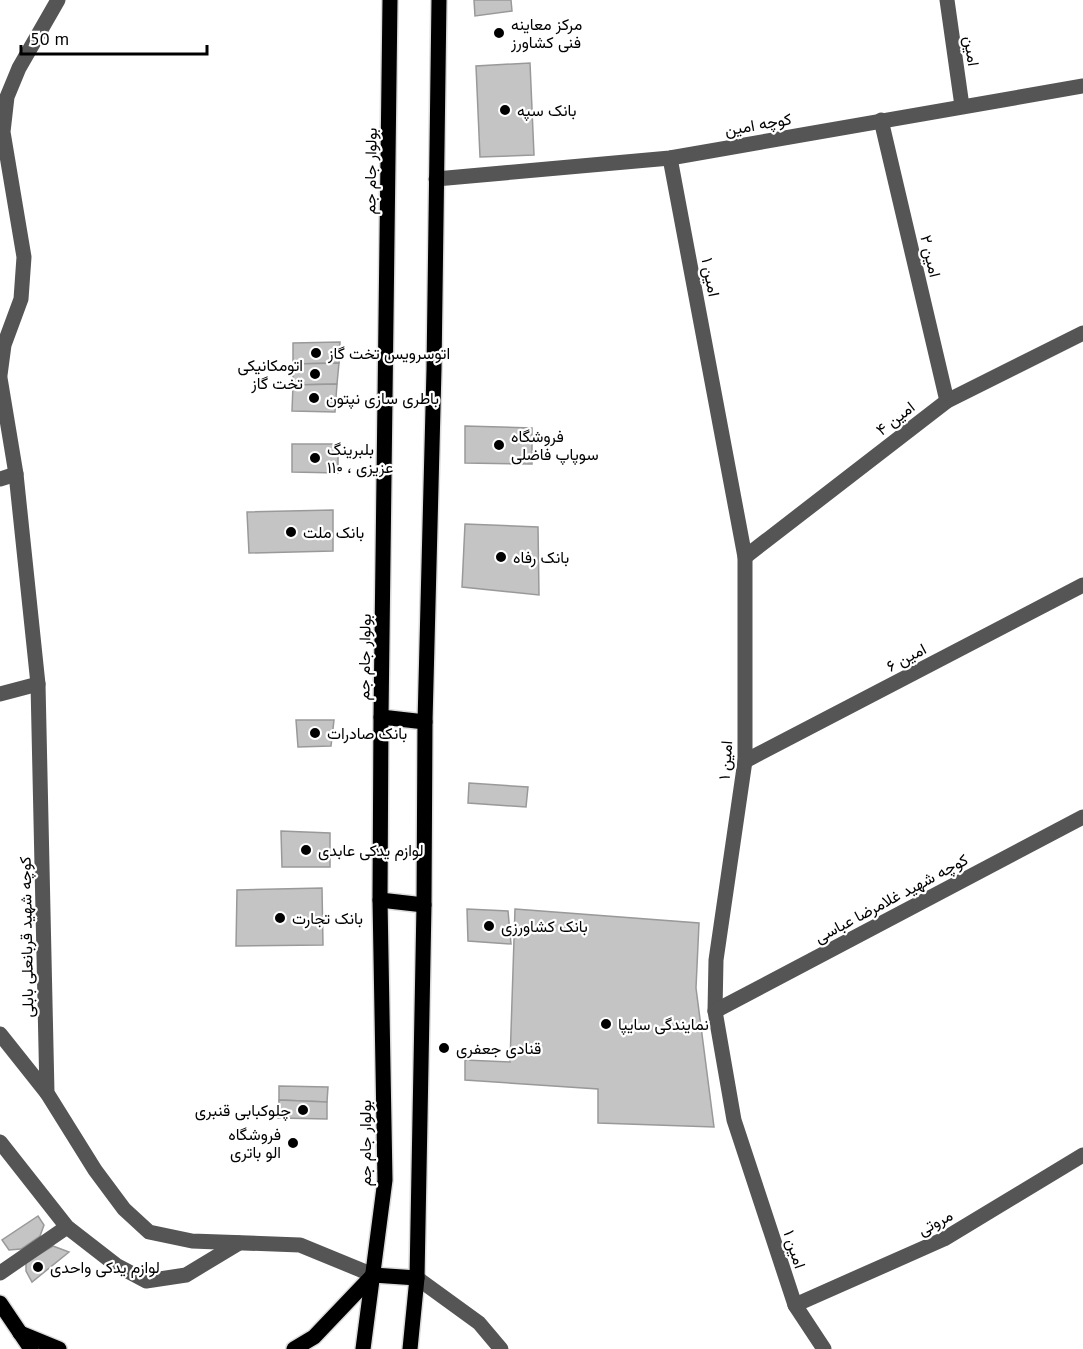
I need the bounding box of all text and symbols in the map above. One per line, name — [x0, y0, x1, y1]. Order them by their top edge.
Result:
place label: مرکز معاینه فنی کشاورز — [510, 14, 582, 53]
scale bar — [21, 18, 207, 56]
marker: مرکز معاینه فنی کشاورز — [492, 26, 506, 40]
text: 50 m — [30, 27, 69, 50]
street label: امین — [959, 35, 984, 67]
place label: بانک سپه — [517, 100, 577, 122]
marker: بانک سپه — [498, 103, 512, 117]
street label: کوچه امین — [723, 108, 793, 142]
street label: بولوار جام جم — [359, 128, 382, 214]
street label: امین ۲ — [915, 233, 946, 279]
street label: امین ۱ — [696, 256, 725, 298]
place label: اتوسرویس تخت گاز — [327, 343, 450, 364]
marker: اتوسرویس تخت گاز — [309, 346, 323, 360]
place label: اتومکانیکی تخت گاز — [237, 355, 303, 394]
marker: اتومکانیکی تخت گاز — [308, 367, 322, 381]
place label: باطری سازی نپتون — [326, 388, 439, 410]
marker: باطری سازی نپتون — [307, 391, 321, 405]
street label: امین ۴ — [872, 397, 919, 440]
place label: فروشگاه سوپاپ فاضلی — [511, 426, 599, 466]
marker: فروشگاه سوپاپ فاضلی — [492, 438, 506, 452]
place label: بلبرینگ ۱۱۰ ، عزیزی — [327, 439, 393, 478]
marker: بلبرینگ ۱۱۰ ، عزیزی — [308, 451, 322, 465]
place label: بانک ملت — [303, 522, 364, 542]
marker: بانک ملت — [284, 525, 298, 539]
place label: بانک رفاه — [513, 547, 569, 568]
marker: بانک رفاه — [494, 550, 508, 564]
street label: بولوار جام جم — [353, 614, 376, 700]
street label: امین ۶ — [883, 638, 930, 677]
place label: بانک صادرات — [327, 723, 407, 744]
marker: بانک صادرات — [308, 726, 322, 740]
street label: امین ۱ — [714, 740, 737, 780]
place label: لوازم یدکی عابدی — [318, 840, 424, 861]
marker: لوازم یدکی عابدی — [299, 843, 313, 857]
street label: کوچه شهید غلامرضا عباسی — [811, 849, 972, 949]
street label: کوچه شهید قربانعلی بابلی — [15, 856, 39, 1018]
place label: بانک تجارت — [292, 908, 363, 929]
marker: بانک تجارت — [273, 911, 287, 925]
place label: بانک کشاورزی — [501, 916, 588, 937]
marker: بانک کشاورزی — [482, 919, 496, 933]
place label: نمایندگی سایپا — [618, 1014, 709, 1036]
marker: نمایندگی سایپا — [599, 1017, 613, 1031]
place label: قنادی جعفری — [456, 1038, 541, 1059]
marker: قنادی جعفری — [437, 1041, 451, 1055]
place label: چلوکبابی قنبری — [195, 1100, 291, 1122]
street label: بولوار جام جم — [355, 1100, 376, 1186]
marker: چلوکبابی قنبری — [296, 1103, 310, 1117]
place label: فروشگاه الو باتری — [228, 1124, 281, 1163]
marker: فروشگاه الو باتری — [286, 1136, 300, 1150]
street label: مروتی — [914, 1205, 956, 1240]
street label: امین ۱ — [779, 1227, 811, 1271]
place label: لوازم یدکی واحدی — [50, 1257, 160, 1278]
marker: لوازم یدکی واحدی — [31, 1260, 45, 1274]

